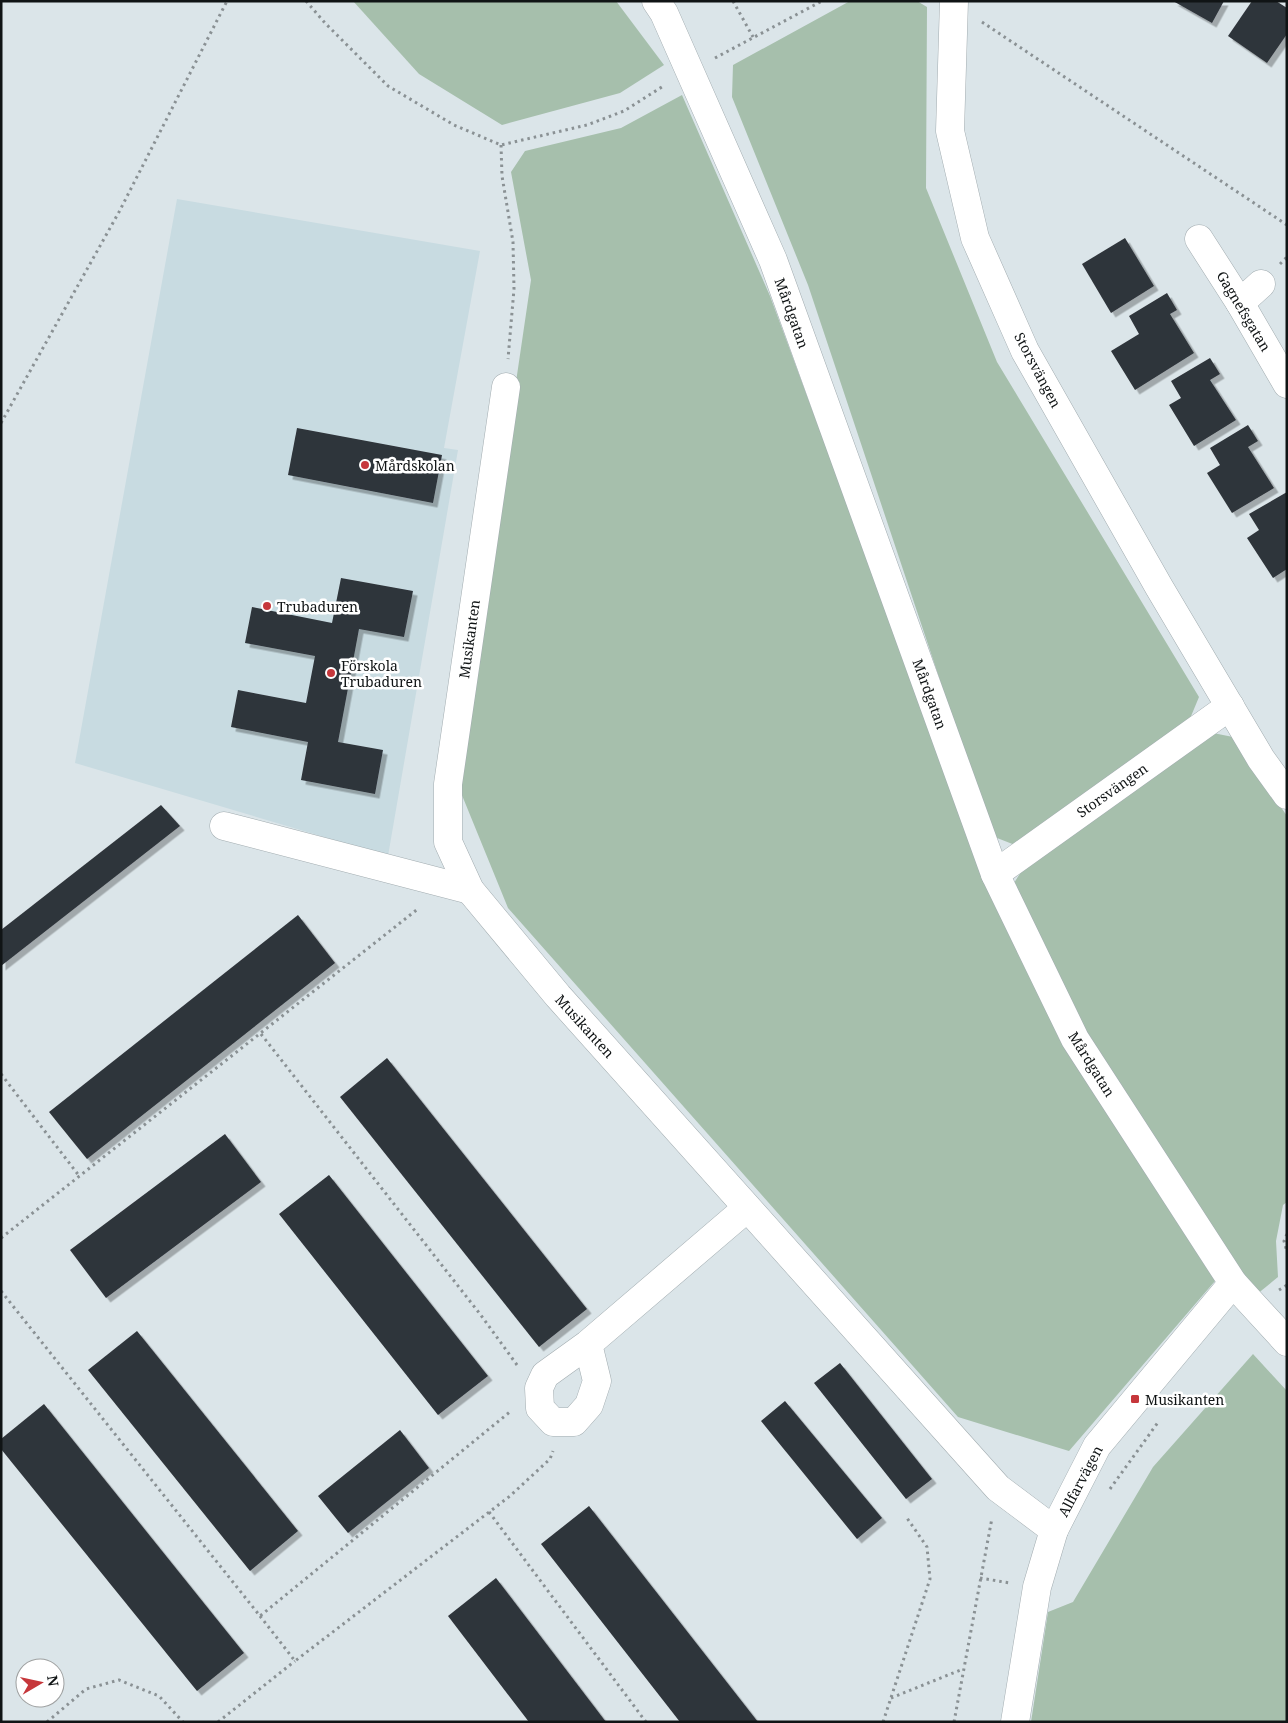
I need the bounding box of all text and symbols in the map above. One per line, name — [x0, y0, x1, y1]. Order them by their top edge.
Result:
street label: Gagnefsgatan — [1213, 267, 1275, 355]
street label: Mårdgatan — [771, 275, 813, 351]
street label: Storsvängen — [1010, 329, 1066, 411]
place label: Mårdskolan — [375, 456, 455, 475]
marker: Mårdskolan — [359, 459, 371, 471]
place label: Trubaduren — [277, 597, 358, 616]
street label: Musikanten — [454, 598, 484, 680]
marker: Trubaduren — [261, 600, 273, 612]
place label: Förskola Trubaduren — [341, 656, 422, 691]
street label: Mårdgatan — [909, 656, 951, 732]
marker: Förskola Trubaduren — [325, 667, 337, 679]
street label: Storsvängen — [1073, 759, 1151, 821]
street label: Musikanten — [551, 990, 619, 1062]
street label: Mårdgatan — [1064, 1028, 1120, 1100]
place label: Musikanten — [1145, 1390, 1224, 1409]
marker: Musikanten — [1129, 1393, 1141, 1405]
street label: Allfarvägen — [1053, 1442, 1107, 1520]
north arrow — [15, 1658, 65, 1708]
text: N — [43, 1674, 64, 1688]

